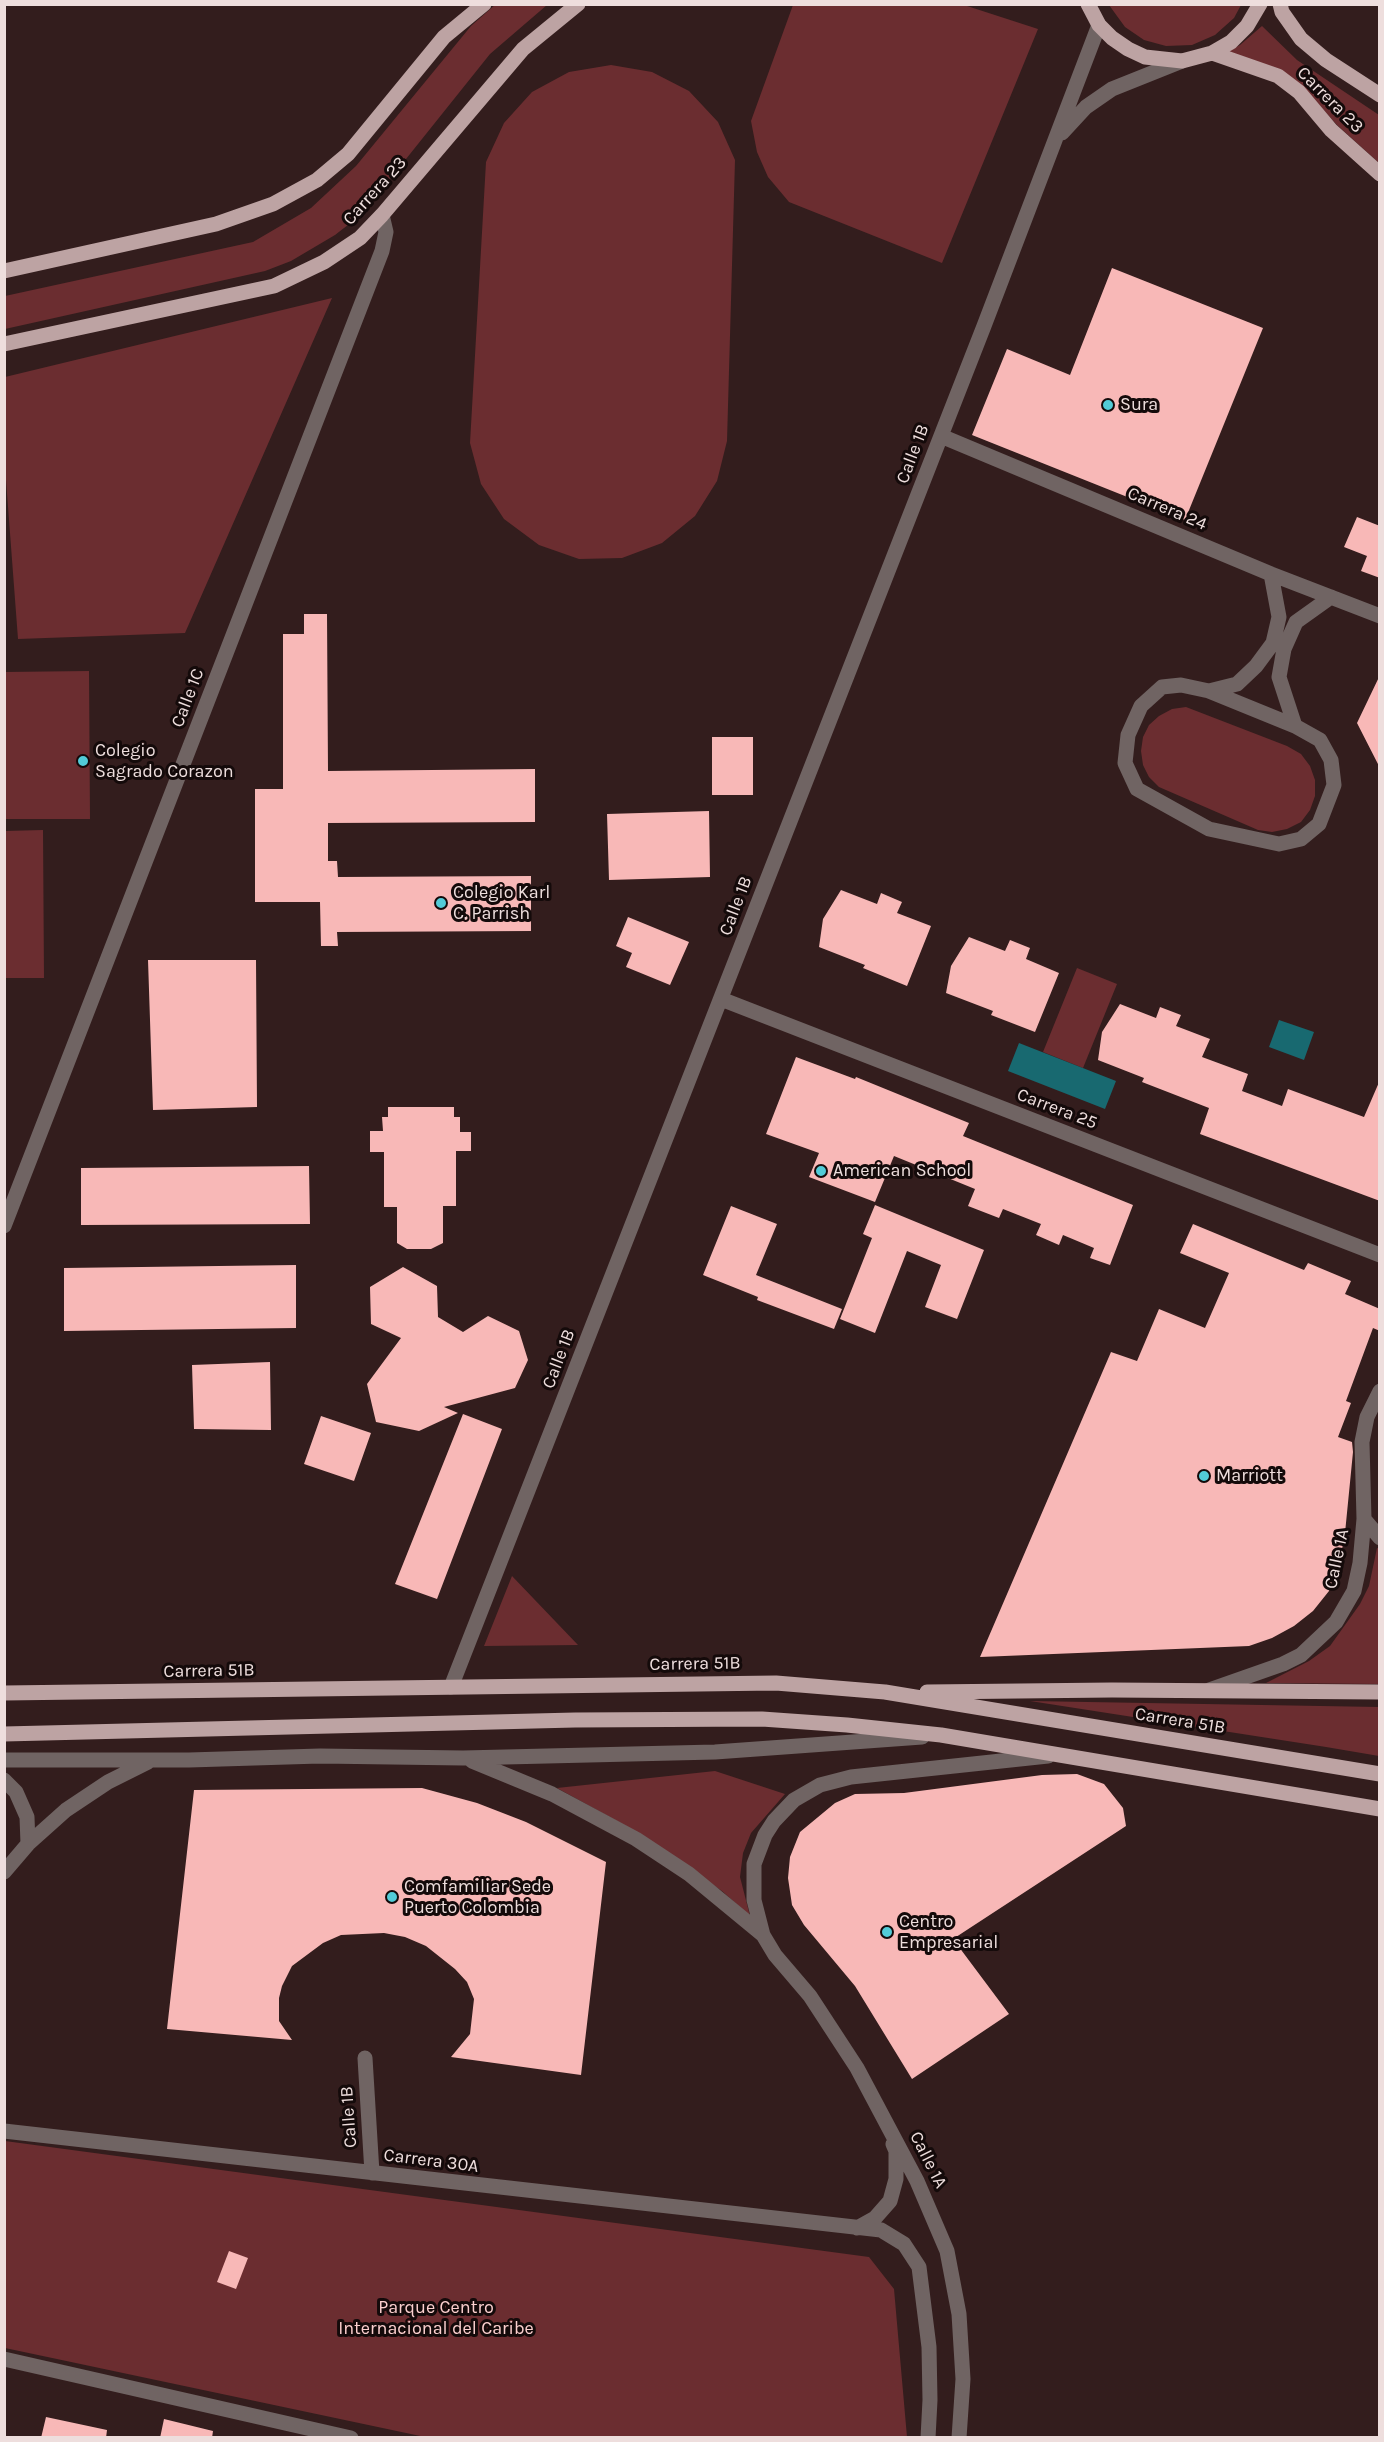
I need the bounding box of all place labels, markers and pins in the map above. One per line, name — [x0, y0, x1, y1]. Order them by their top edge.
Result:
place label: Sura — [1120, 394, 1158, 416]
marker: Sura — [1101, 398, 1115, 412]
place label: Colegio Sagrado Corazon — [95, 740, 234, 783]
marker: Colegio Sagrado Corazon — [76, 754, 90, 768]
place label: Colegio Karl C. Parrish — [453, 882, 550, 924]
marker: Colegio Karl C. Parrish — [434, 896, 448, 910]
place label: American School — [833, 1160, 971, 1182]
marker: American School — [814, 1164, 828, 1178]
place label: Marriott — [1216, 1465, 1283, 1487]
marker: Marriott — [1197, 1469, 1211, 1483]
place label: Comfamiliar Sede Puerto Colombia — [404, 1876, 551, 1918]
marker: Comfamiliar Sede Puerto Colombia — [385, 1890, 399, 1904]
place label: Centro Empresarial — [899, 1911, 998, 1954]
marker: Centro Empresarial — [880, 1925, 894, 1939]

